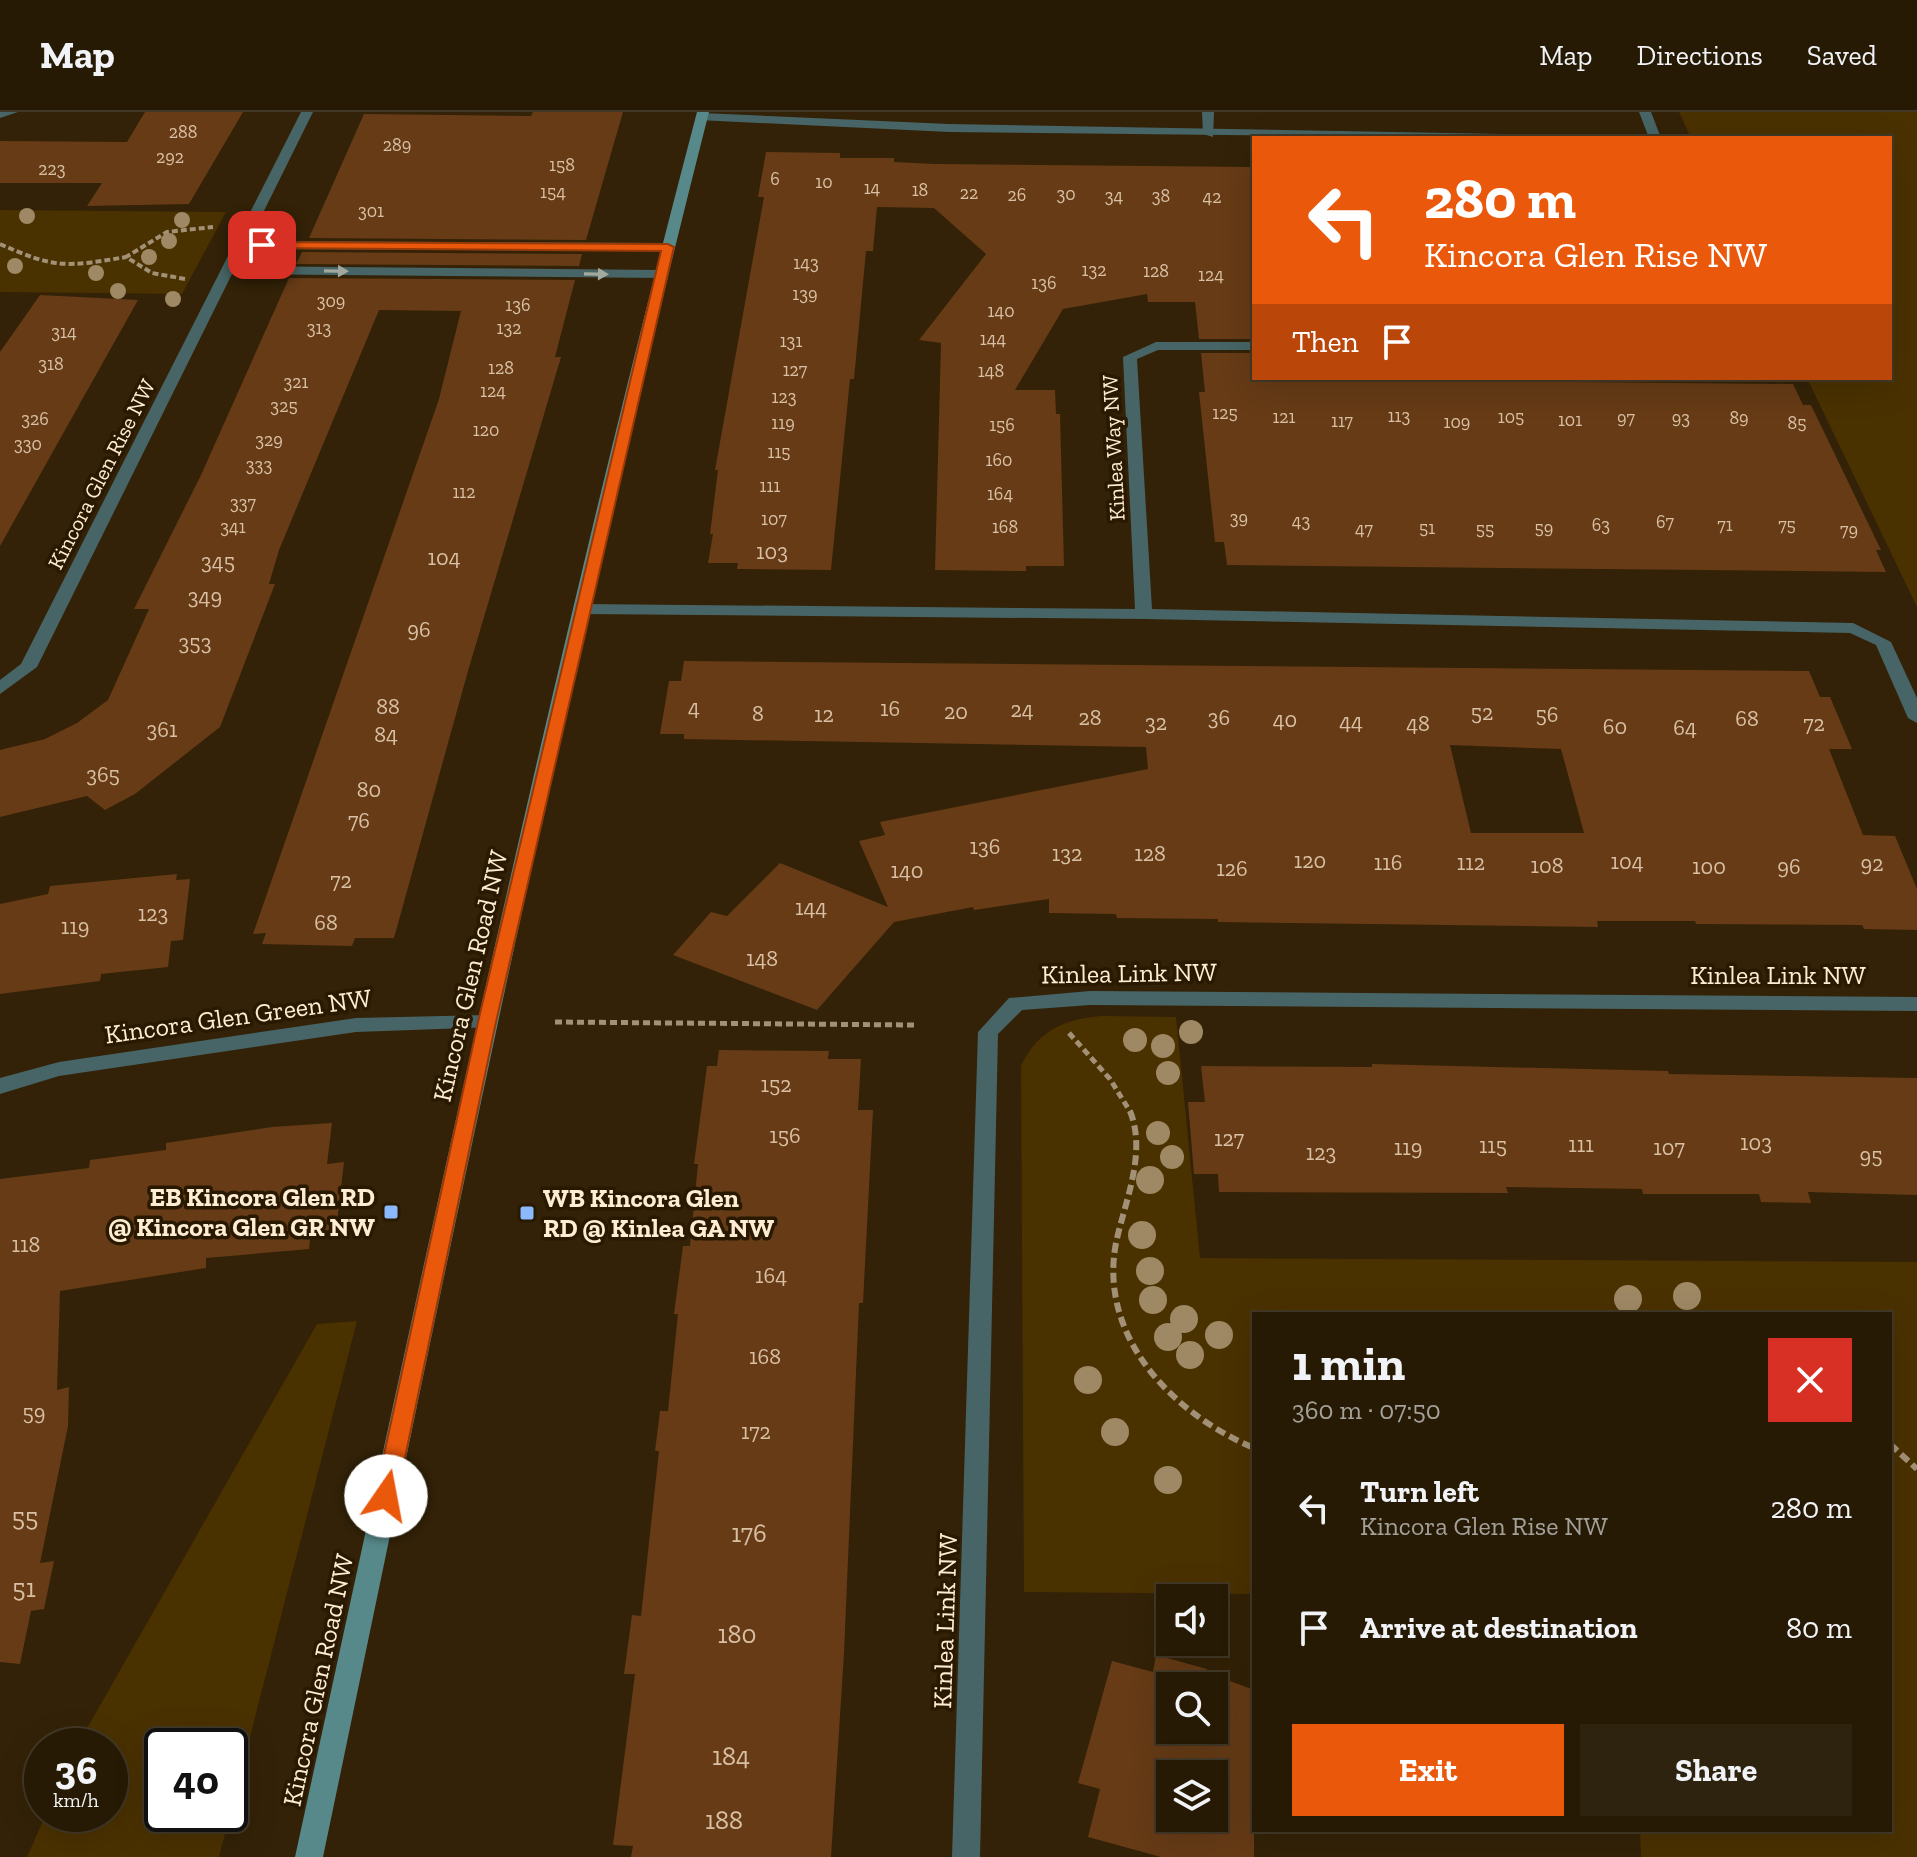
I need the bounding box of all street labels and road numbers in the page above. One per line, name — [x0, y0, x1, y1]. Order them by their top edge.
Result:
street label: Kincora Glen Rise NW — [42, 374, 161, 574]
street label: Kinlea Way NW — [1096, 374, 1131, 522]
street label: Kincora Glen Road NW — [426, 847, 515, 1105]
street label: Kinlea Link NW — [1041, 955, 1218, 991]
street label: Kinlea Link NW — [1690, 959, 1867, 991]
street label: Kincora Glen Green NW — [103, 981, 374, 1051]
street label: Kinlea Link NW — [926, 1532, 964, 1709]
street label: Kincora Glen Road NW — [276, 1550, 360, 1809]

